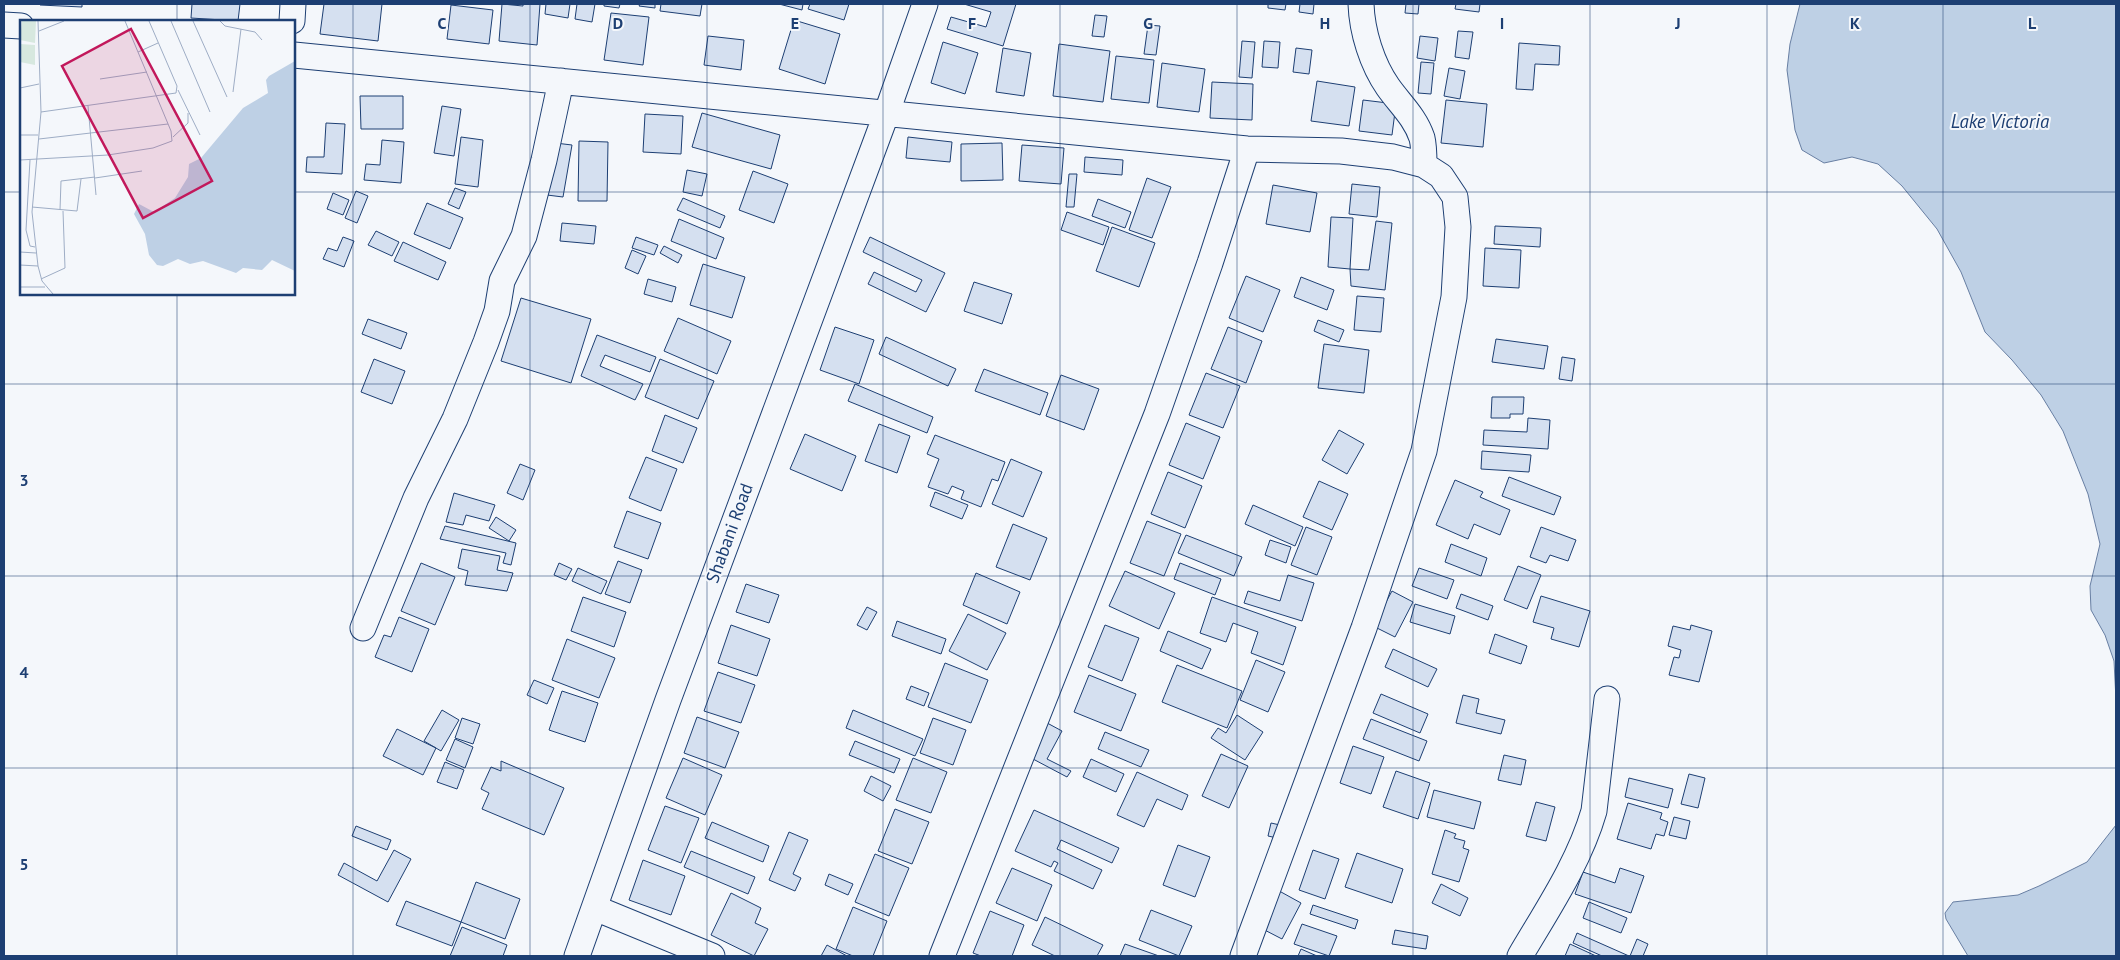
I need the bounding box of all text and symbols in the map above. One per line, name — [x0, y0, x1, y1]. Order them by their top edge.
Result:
text: C — [438, 13, 447, 33]
text: D — [613, 13, 623, 33]
text: E — [791, 13, 799, 33]
text: F — [968, 13, 976, 33]
text: G — [1143, 13, 1153, 33]
text: H — [1320, 13, 1330, 33]
text: I — [1500, 13, 1504, 33]
text: J — [1674, 13, 1681, 33]
text: K — [1850, 13, 1860, 33]
text: L — [2028, 13, 2037, 33]
inset map — [20, 20, 295, 295]
water label: Lake Victoria — [1951, 109, 2050, 133]
text: 3 — [19, 470, 29, 490]
street label: Shabani Road — [700, 480, 758, 586]
text: 4 — [19, 662, 29, 682]
text: 5 — [19, 854, 29, 874]

